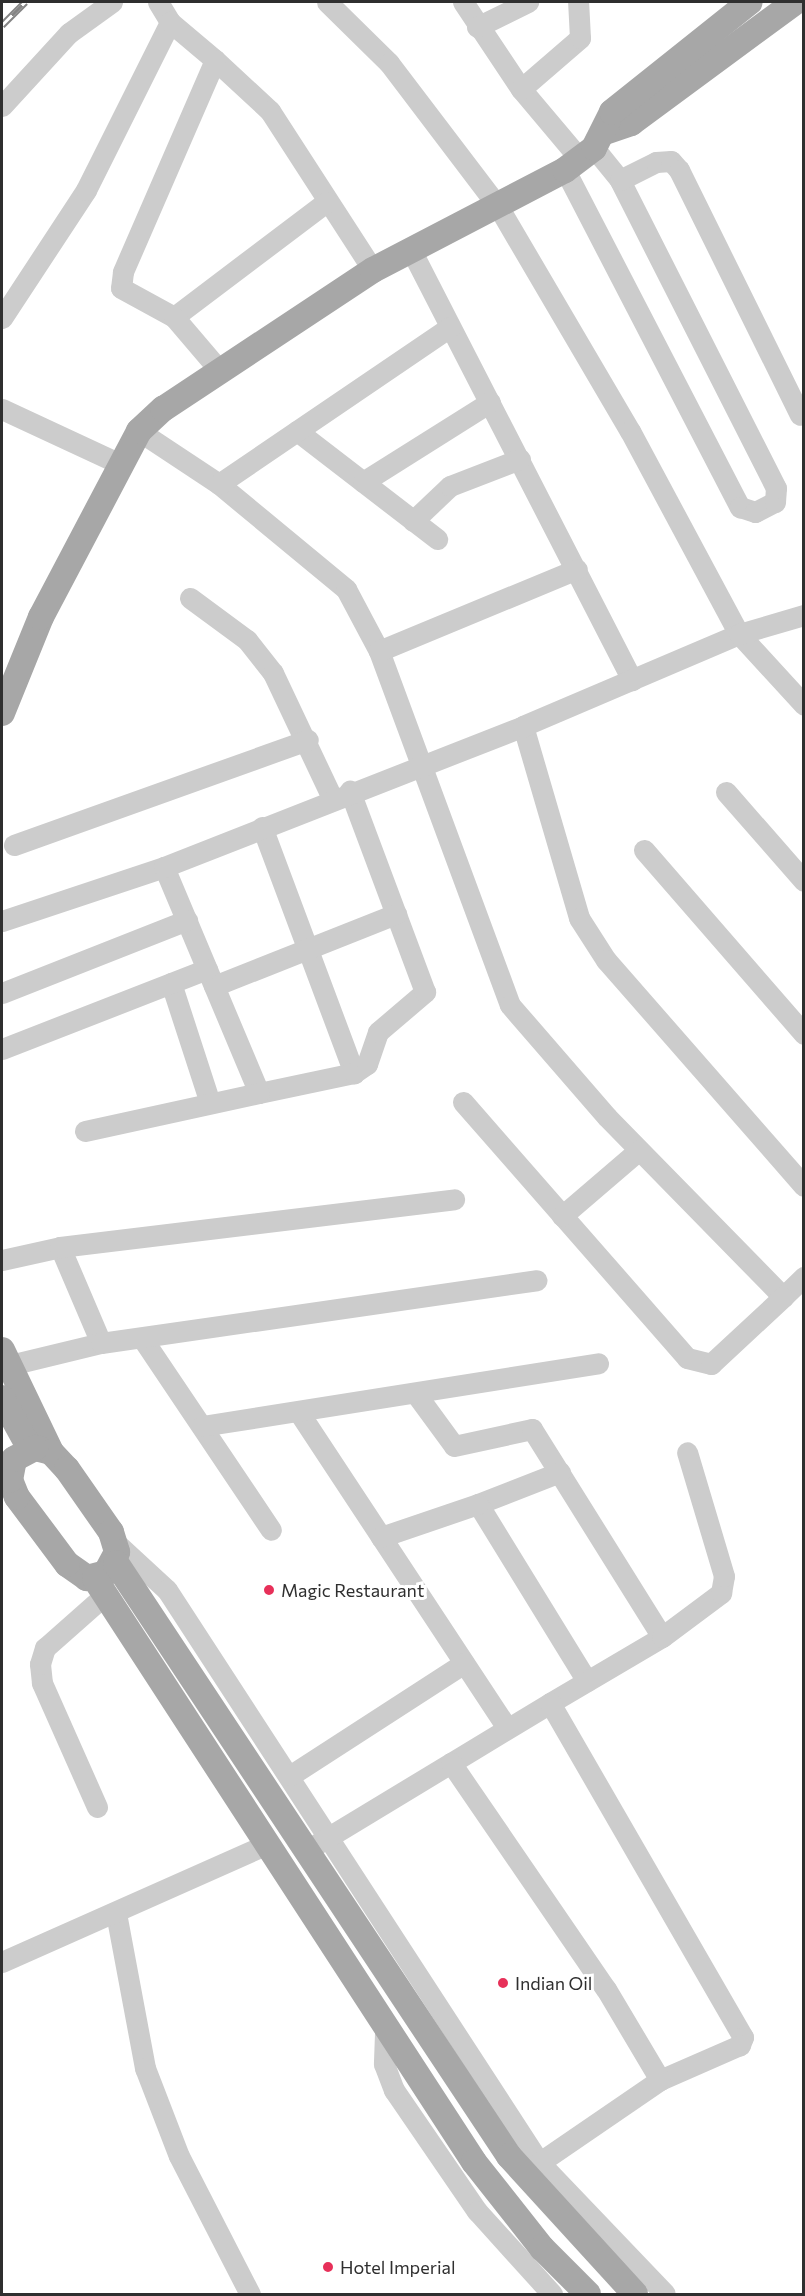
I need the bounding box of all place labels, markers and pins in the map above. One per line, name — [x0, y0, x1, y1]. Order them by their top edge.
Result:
place label: Magic Restaurant — [281, 1579, 424, 1601]
marker: Magic Restaurant — [262, 1583, 276, 1597]
place label: Indian Oil — [515, 1972, 592, 1994]
marker: Indian Oil — [496, 1976, 510, 1990]
place label: Hotel Imperial — [340, 2256, 456, 2278]
marker: Hotel Imperial — [321, 2260, 335, 2274]

